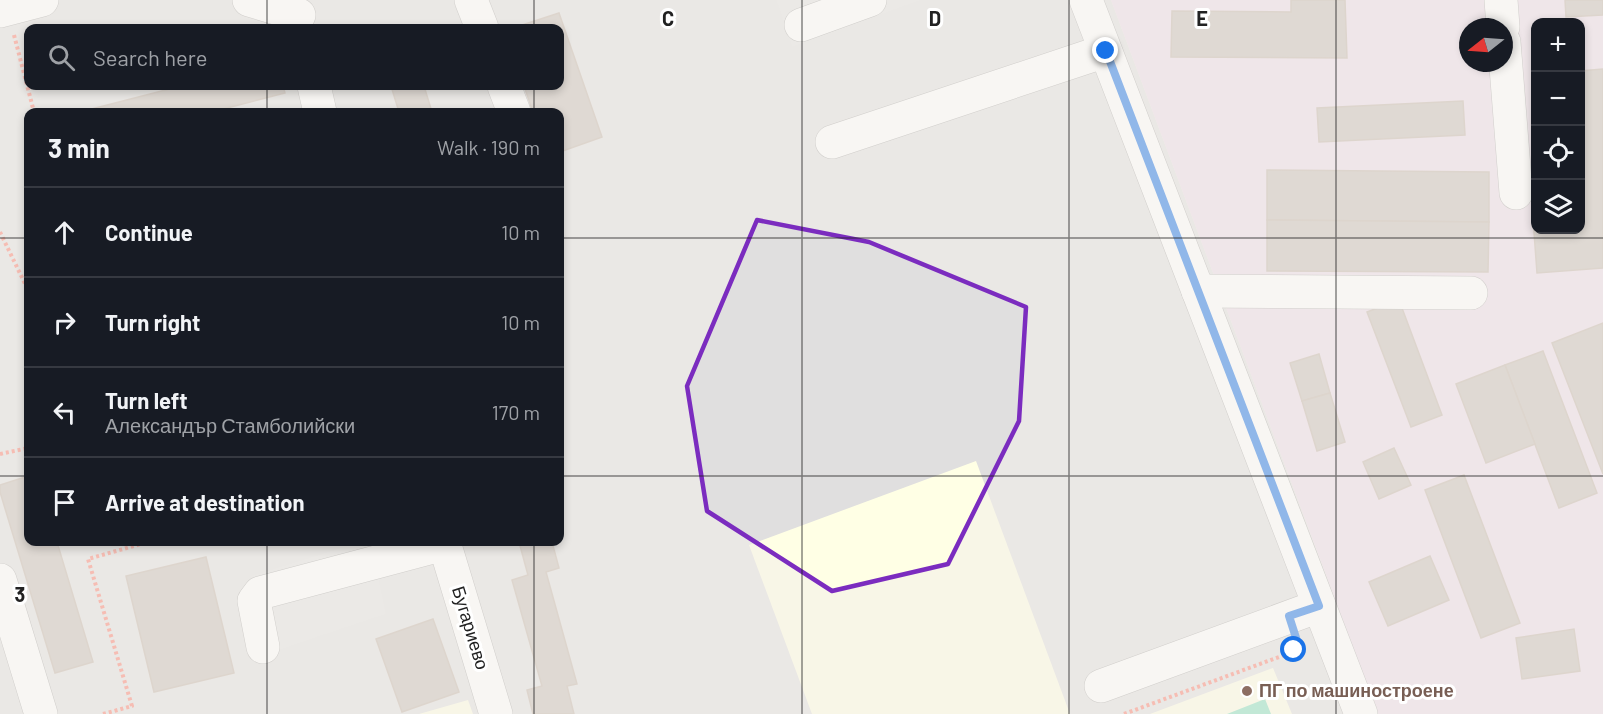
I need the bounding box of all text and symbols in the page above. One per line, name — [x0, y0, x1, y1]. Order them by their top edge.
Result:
text: C — [662, 6, 674, 30]
text: D — [929, 6, 941, 30]
text: E — [1196, 6, 1208, 30]
north arrow — [1459, 18, 1513, 72]
map controls — [1531, 18, 1585, 234]
button: + — [1531, 18, 1585, 72]
search box — [24, 24, 564, 90]
route end — [1092, 37, 1118, 63]
icon: search — [45, 41, 78, 74]
text: Search here — [93, 44, 207, 70]
button: − — [1531, 72, 1585, 126]
button: locate — [1531, 126, 1585, 180]
text: 3 min — [48, 132, 110, 163]
text: Walk · 190 m — [437, 135, 540, 159]
button: layers — [1531, 180, 1585, 234]
icon: ahead — [48, 216, 81, 249]
text: Continue — [105, 219, 193, 245]
text: 10 m — [501, 220, 540, 244]
icon: right — [48, 306, 81, 339]
text: Turn right — [105, 309, 200, 335]
text: 10 m — [501, 310, 540, 334]
text: Turn left — [105, 387, 188, 413]
icon: left — [48, 396, 81, 429]
text: 170 m — [492, 400, 540, 424]
text: Александър Стамболийски — [105, 413, 355, 437]
icon: arrive — [48, 486, 81, 519]
text: Arrive at destination — [105, 489, 304, 515]
text: 3 — [15, 582, 25, 606]
street label: Бугариево — [448, 583, 494, 672]
route start — [1280, 636, 1306, 662]
place label: ПГ по машиностроене — [1259, 679, 1454, 701]
marker: ПГ по машиностроене — [1240, 684, 1254, 698]

